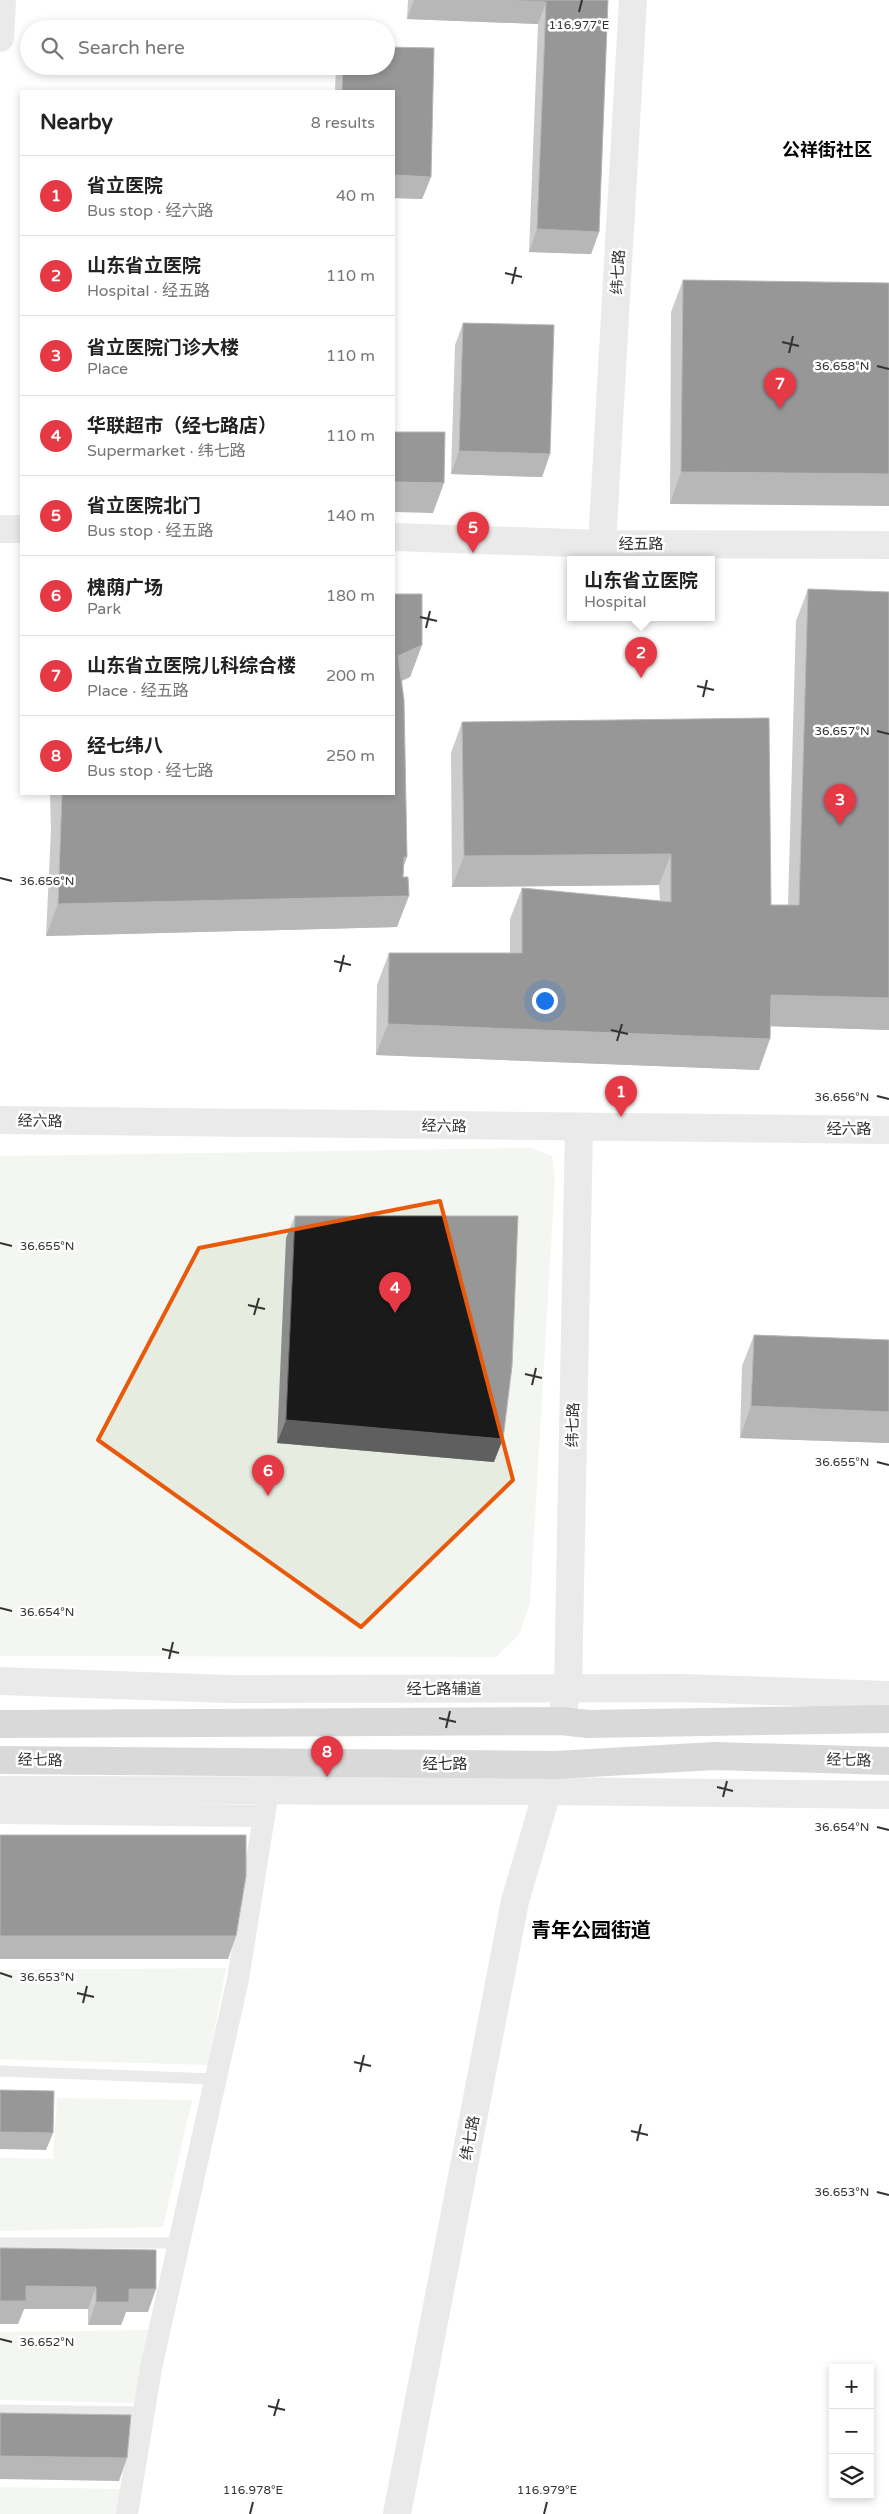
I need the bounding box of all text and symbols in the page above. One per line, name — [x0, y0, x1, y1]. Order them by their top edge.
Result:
text: 116.977°E — [549, 18, 610, 32]
search box — [20, 20, 395, 75]
icon: search — [38, 34, 66, 62]
text: Search here — [78, 37, 185, 59]
text: Nearby — [40, 110, 113, 135]
text: 8 results — [311, 113, 375, 133]
district label: 公祥街社区 — [782, 139, 872, 161]
text: 省立医院 — [87, 175, 163, 197]
text: 1 — [51, 186, 61, 206]
text: 40 m — [336, 186, 375, 206]
text: Bus stop · 经六路 — [87, 201, 213, 221]
street label: 纬七路 — [608, 249, 628, 295]
text: 山东省立医院 — [87, 255, 201, 277]
text: 2 — [51, 266, 61, 286]
text: 110 m — [326, 266, 375, 286]
text: Hospital · 经五路 — [87, 281, 210, 301]
text: 省立医院门诊大楼 — [87, 337, 239, 359]
text: 3 — [51, 346, 61, 366]
text: 110 m — [326, 346, 375, 366]
text: Place — [87, 359, 128, 379]
text: 36.658°N — [815, 359, 869, 373]
pin: 7 — [764, 368, 796, 409]
text: 华联超市（经七路店） — [87, 415, 277, 437]
text: 4 — [51, 426, 61, 446]
text: 110 m — [326, 426, 375, 446]
text: Supermarket · 纬七路 — [87, 441, 246, 461]
text: 省立医院北门 — [87, 495, 201, 517]
text: 5 — [51, 506, 61, 526]
text: 140 m — [326, 506, 375, 526]
pin: 5 — [457, 512, 489, 553]
text: Bus stop · 经五路 — [87, 521, 213, 541]
street label: 经五路 — [618, 535, 664, 553]
popup — [567, 556, 715, 621]
text: 山东省立医院 — [584, 570, 698, 592]
text: 槐荫广场 — [87, 577, 163, 599]
text: 6 — [51, 586, 61, 606]
text: 180 m — [326, 586, 375, 606]
text: Hospital — [584, 592, 646, 612]
text: Park — [87, 599, 121, 619]
pin: 2 — [625, 637, 657, 678]
text: 山东省立医院儿科综合楼 — [87, 655, 296, 677]
text: 7 — [51, 666, 61, 686]
text: 200 m — [326, 666, 375, 686]
text: Place · 经五路 — [87, 681, 189, 701]
text: 36.657°N — [814, 724, 870, 738]
text: 经七纬八 — [87, 735, 163, 757]
text: 8 — [51, 746, 61, 766]
text: 250 m — [326, 746, 375, 766]
text: Bus stop · 经七路 — [87, 761, 213, 781]
pin: 3 — [824, 784, 856, 825]
text: 36.656°N — [20, 874, 74, 888]
your location — [532, 988, 558, 1014]
pin: 1 — [605, 1076, 637, 1117]
text: 36.656°N — [815, 1090, 869, 1104]
street label: 经六路 — [17, 1112, 63, 1130]
street label: 经六路 — [421, 1117, 467, 1135]
street label: 经六路 — [826, 1120, 872, 1138]
text: 36.655°N — [20, 1239, 74, 1253]
pin: 4 — [379, 1272, 411, 1313]
street label: 纬七路 — [564, 1402, 582, 1448]
pin: 6 — [252, 1455, 284, 1496]
text: 36.655°N — [815, 1455, 869, 1469]
text: 36.654°N — [20, 1605, 74, 1619]
street label: 经七路辅道 — [406, 1680, 482, 1698]
pin: 8 — [311, 1736, 343, 1777]
street label: 经七路 — [826, 1750, 872, 1770]
street label: 经七路 — [17, 1751, 63, 1769]
street label: 经七路 — [422, 1755, 468, 1773]
text: 36.654°N — [815, 1820, 869, 1834]
district label: 青年公园街道 — [531, 1919, 651, 1943]
text: 36.653°N — [20, 1970, 74, 1984]
street label: 纬七路 — [457, 2114, 483, 2162]
text: 36.653°N — [815, 2185, 869, 2199]
text: 36.652°N — [20, 2335, 74, 2349]
map controls — [829, 2364, 874, 2499]
button: + — [829, 2364, 874, 2409]
button: − — [829, 2409, 874, 2454]
button: layers — [829, 2454, 874, 2499]
text: 116.978°E — [223, 2483, 284, 2497]
text: 116.979°E — [517, 2483, 578, 2497]

